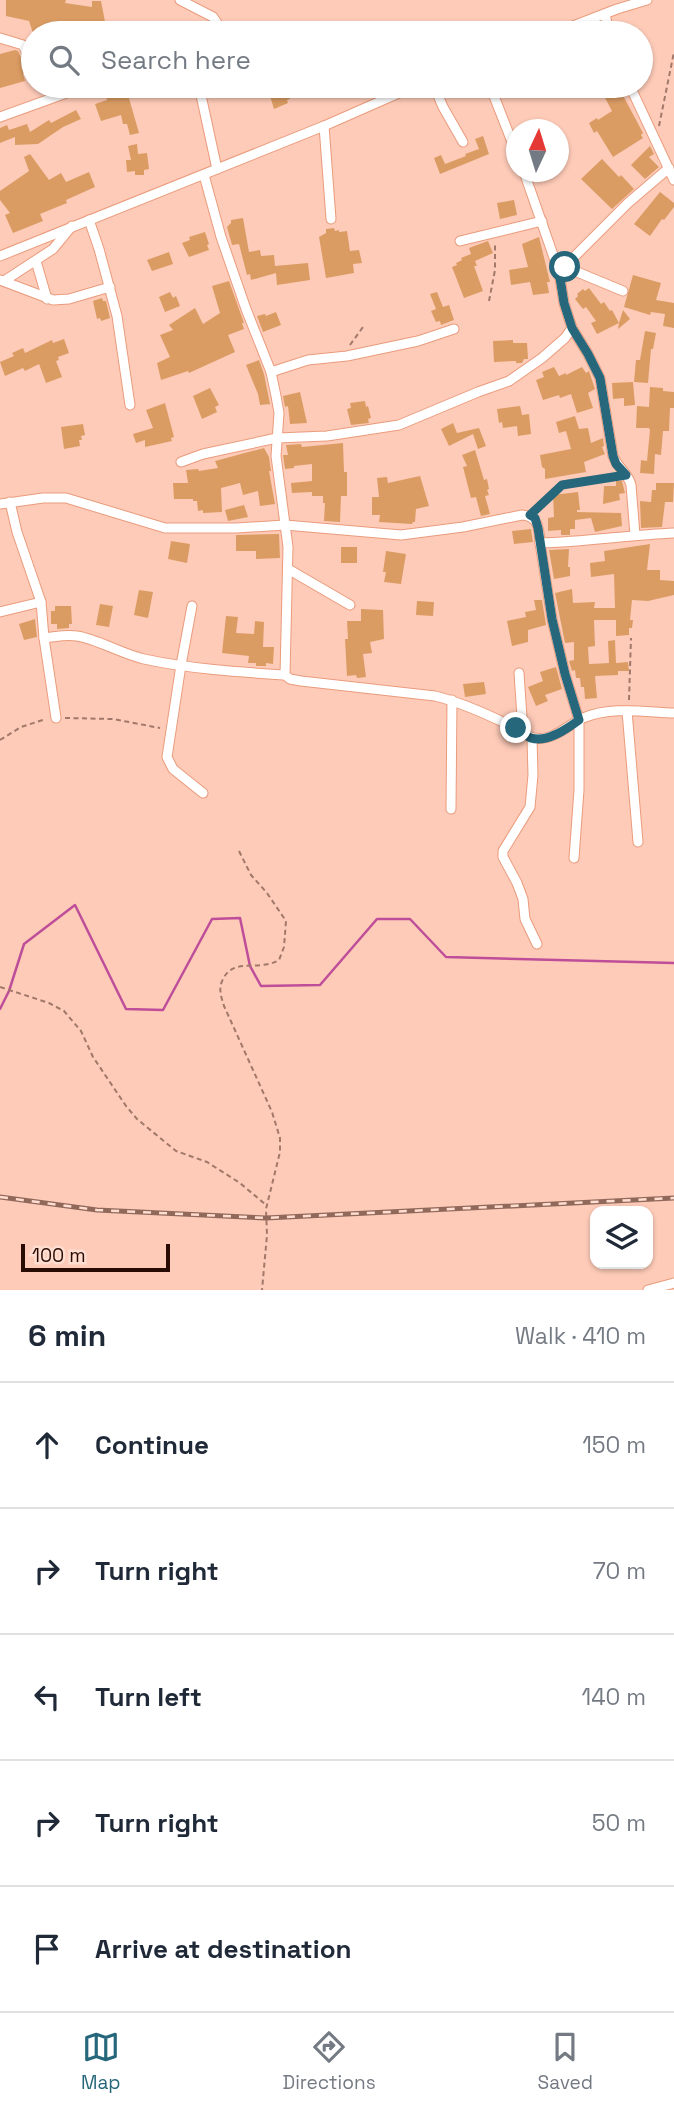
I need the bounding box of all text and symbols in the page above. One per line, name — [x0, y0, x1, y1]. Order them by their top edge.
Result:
search box — [21, 21, 653, 98]
icon: search — [45, 41, 83, 79]
text: Search here — [101, 43, 251, 77]
north arrow — [506, 119, 569, 182]
route start — [549, 251, 580, 282]
route end — [500, 712, 531, 743]
map controls — [590, 1206, 653, 1269]
button: layers — [590, 1206, 653, 1269]
scale bar — [21, 1241, 170, 1273]
text: 100 m — [32, 1243, 86, 1268]
text: 6 min — [28, 1316, 106, 1355]
text: Walk · 410 m — [515, 1321, 646, 1351]
icon: ahead — [28, 1426, 66, 1464]
text: Continue — [95, 1428, 209, 1462]
text: 150 m — [582, 1430, 646, 1460]
icon: right — [28, 1552, 66, 1590]
text: Turn right — [95, 1554, 219, 1588]
text: 70 m — [593, 1556, 646, 1586]
icon: left — [28, 1678, 66, 1716]
text: Turn left — [95, 1680, 202, 1714]
text: 140 m — [582, 1682, 646, 1712]
icon: right — [28, 1804, 66, 1842]
text: Turn right — [95, 1806, 219, 1840]
text: 50 m — [592, 1808, 646, 1838]
icon: arrive — [28, 1930, 66, 1968]
text: Arrive at destination — [95, 1932, 352, 1966]
tab: Map — [81, 2028, 121, 2095]
tab: Directions — [283, 2028, 376, 2095]
tab: Saved — [538, 2028, 593, 2095]

